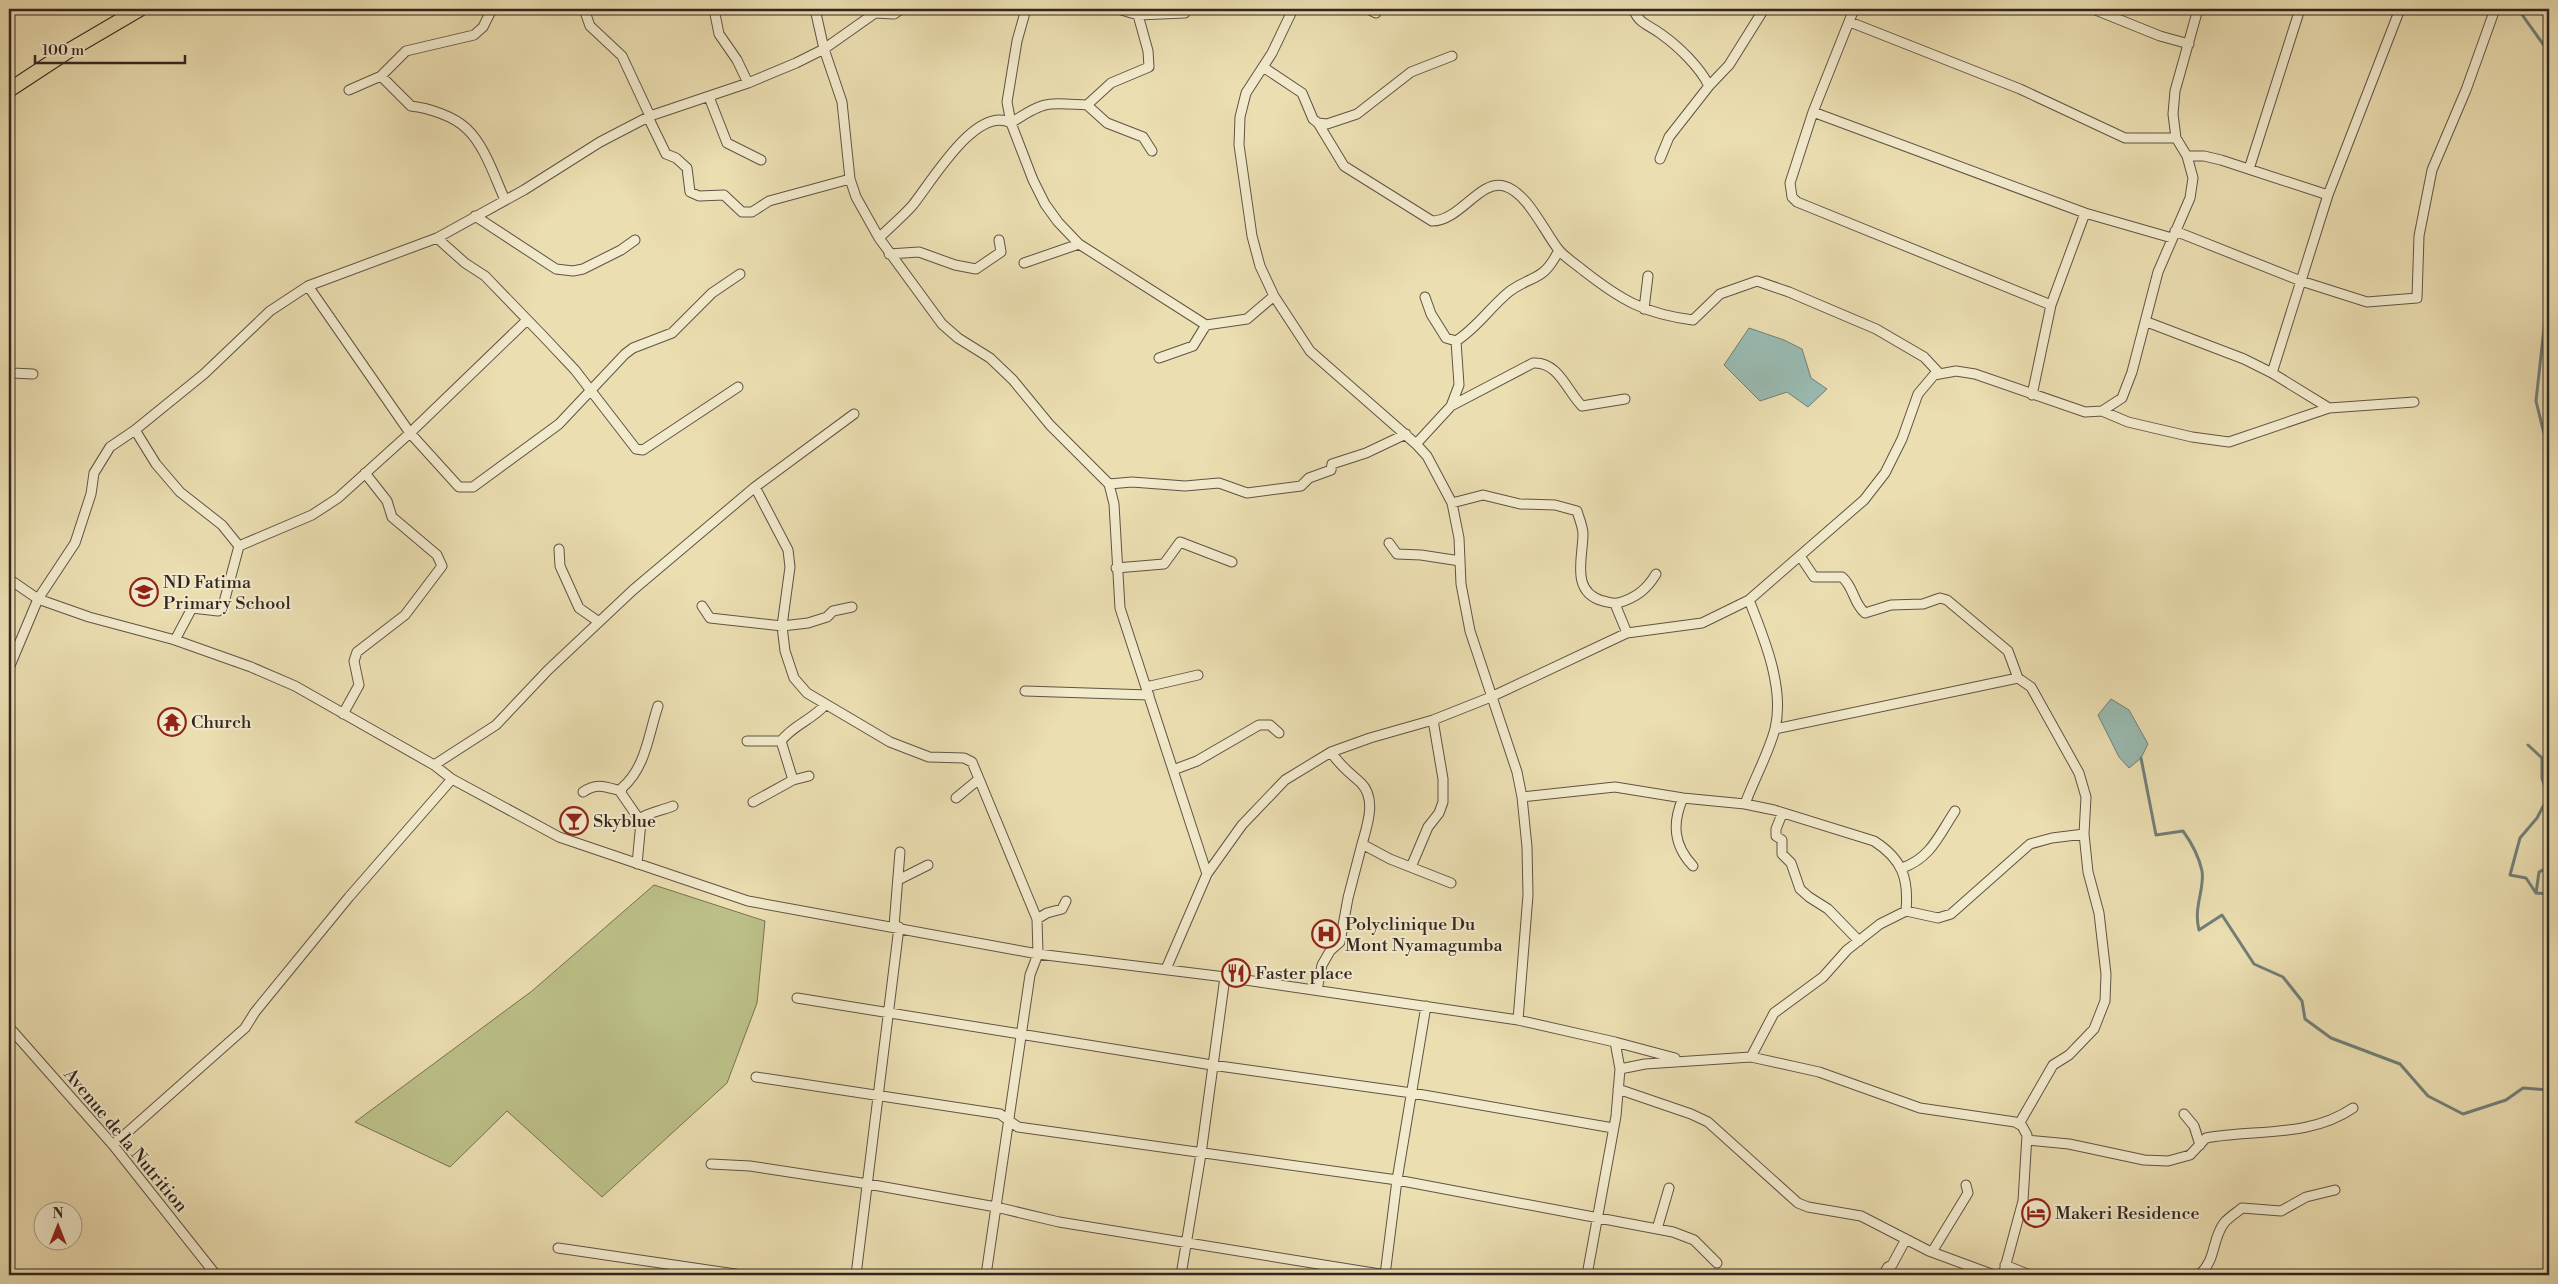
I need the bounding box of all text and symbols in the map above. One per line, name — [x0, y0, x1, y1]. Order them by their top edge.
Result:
scale bar — [35, 32, 185, 64]
text: 100 m — [42, 41, 84, 60]
place label: ND Fatima Primary School — [163, 571, 291, 615]
school or university icon: ND Fatima Primary School — [129, 577, 159, 607]
temple icon: Church — [157, 707, 187, 737]
place label: Church — [191, 711, 252, 734]
bar icon: Skyblue — [559, 806, 589, 836]
place label: Skyblue — [593, 810, 656, 833]
place label: Polyclinique Du Mont Nyamagumba — [1345, 913, 1503, 957]
hospital icon: Polyclinique Du Mont Nyamagumba — [1311, 919, 1341, 949]
restaurant icon: Faster place — [1221, 958, 1251, 988]
place label: Faster place — [1255, 962, 1353, 985]
street label: Avenue de la Nutrition — [58, 1063, 193, 1217]
hotel icon: Makeri Residence — [2021, 1198, 2051, 1228]
north arrow — [32, 1202, 82, 1252]
place label: Makeri Residence — [2055, 1202, 2200, 1225]
text: N — [52, 1205, 64, 1223]

